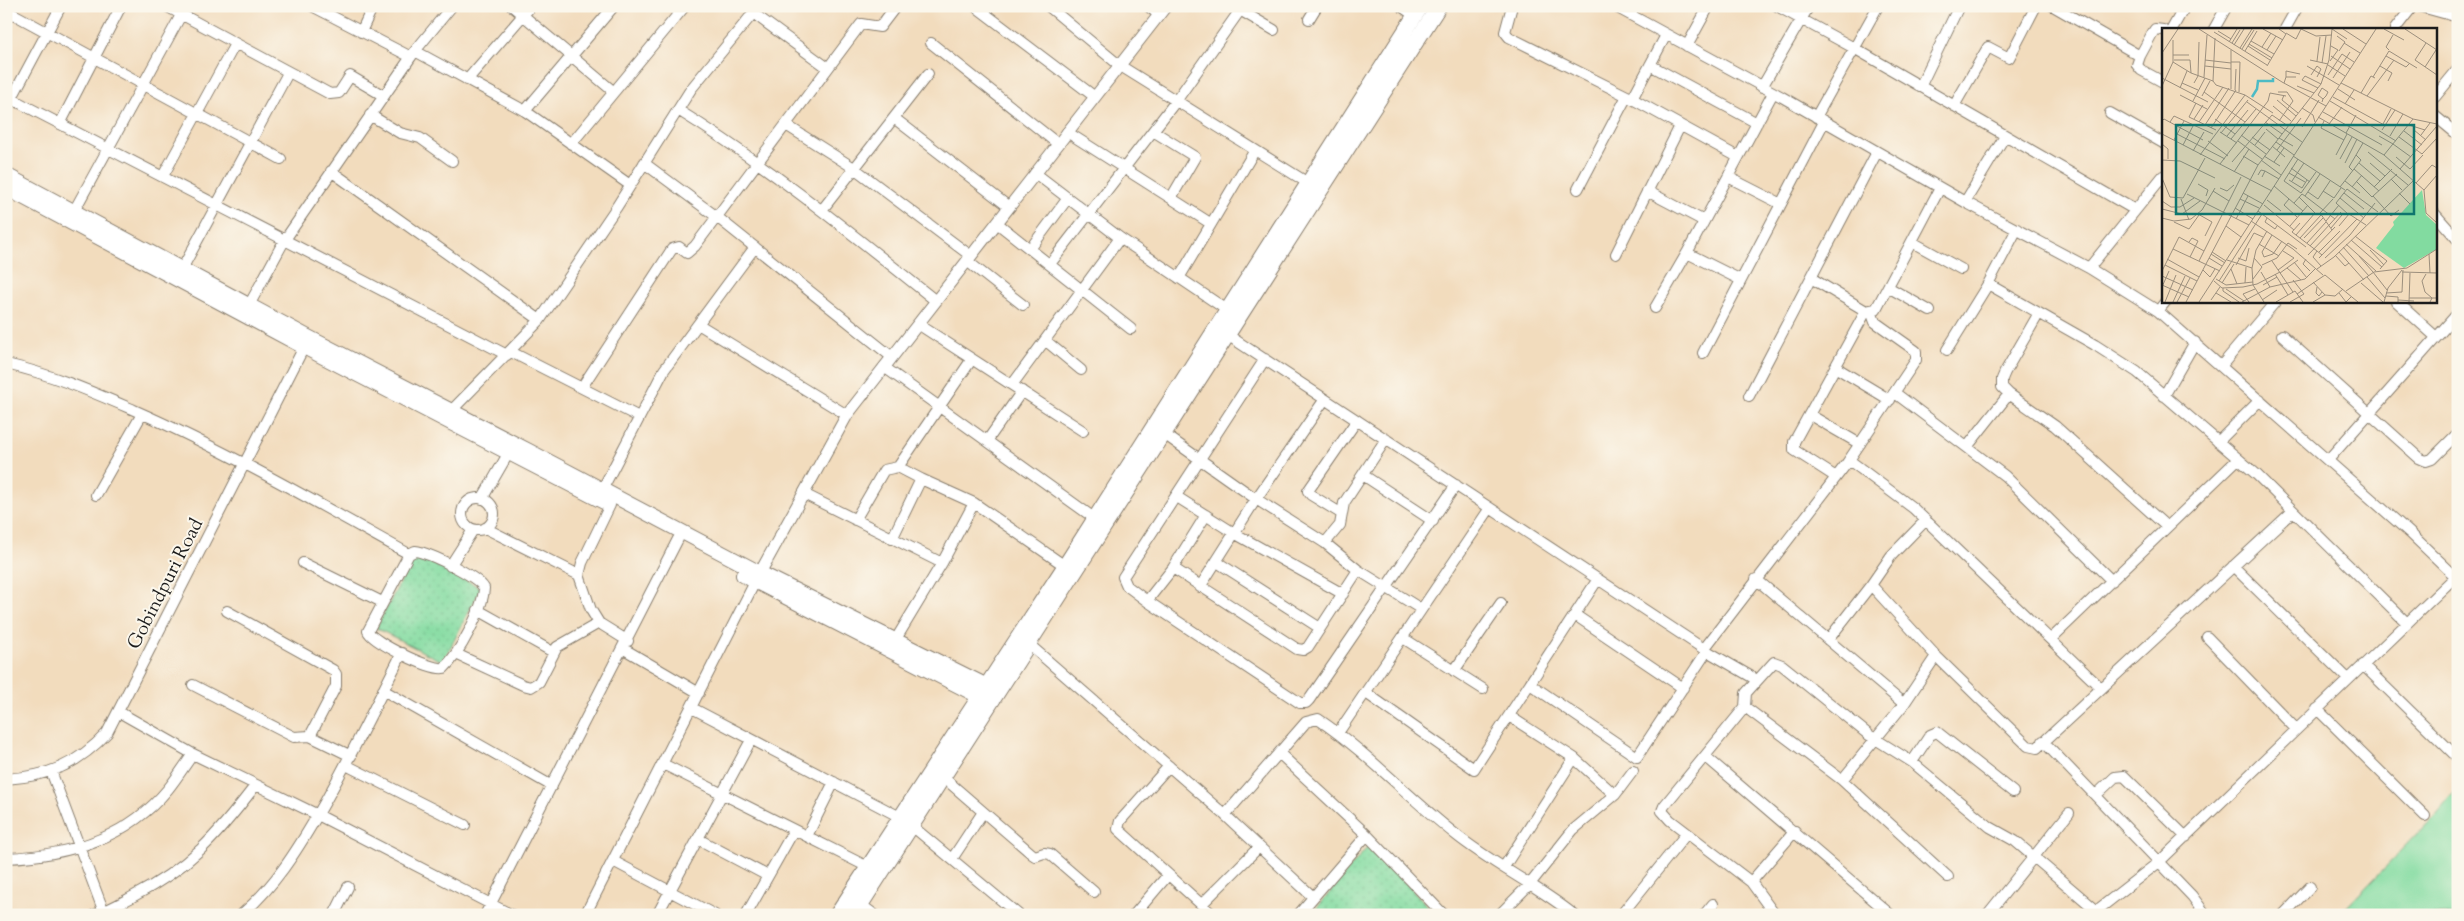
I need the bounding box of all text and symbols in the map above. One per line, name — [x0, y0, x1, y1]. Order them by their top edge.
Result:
inset map — [2162, 28, 2436, 302]
street label: Gobindpuri Road — [122, 514, 211, 654]

